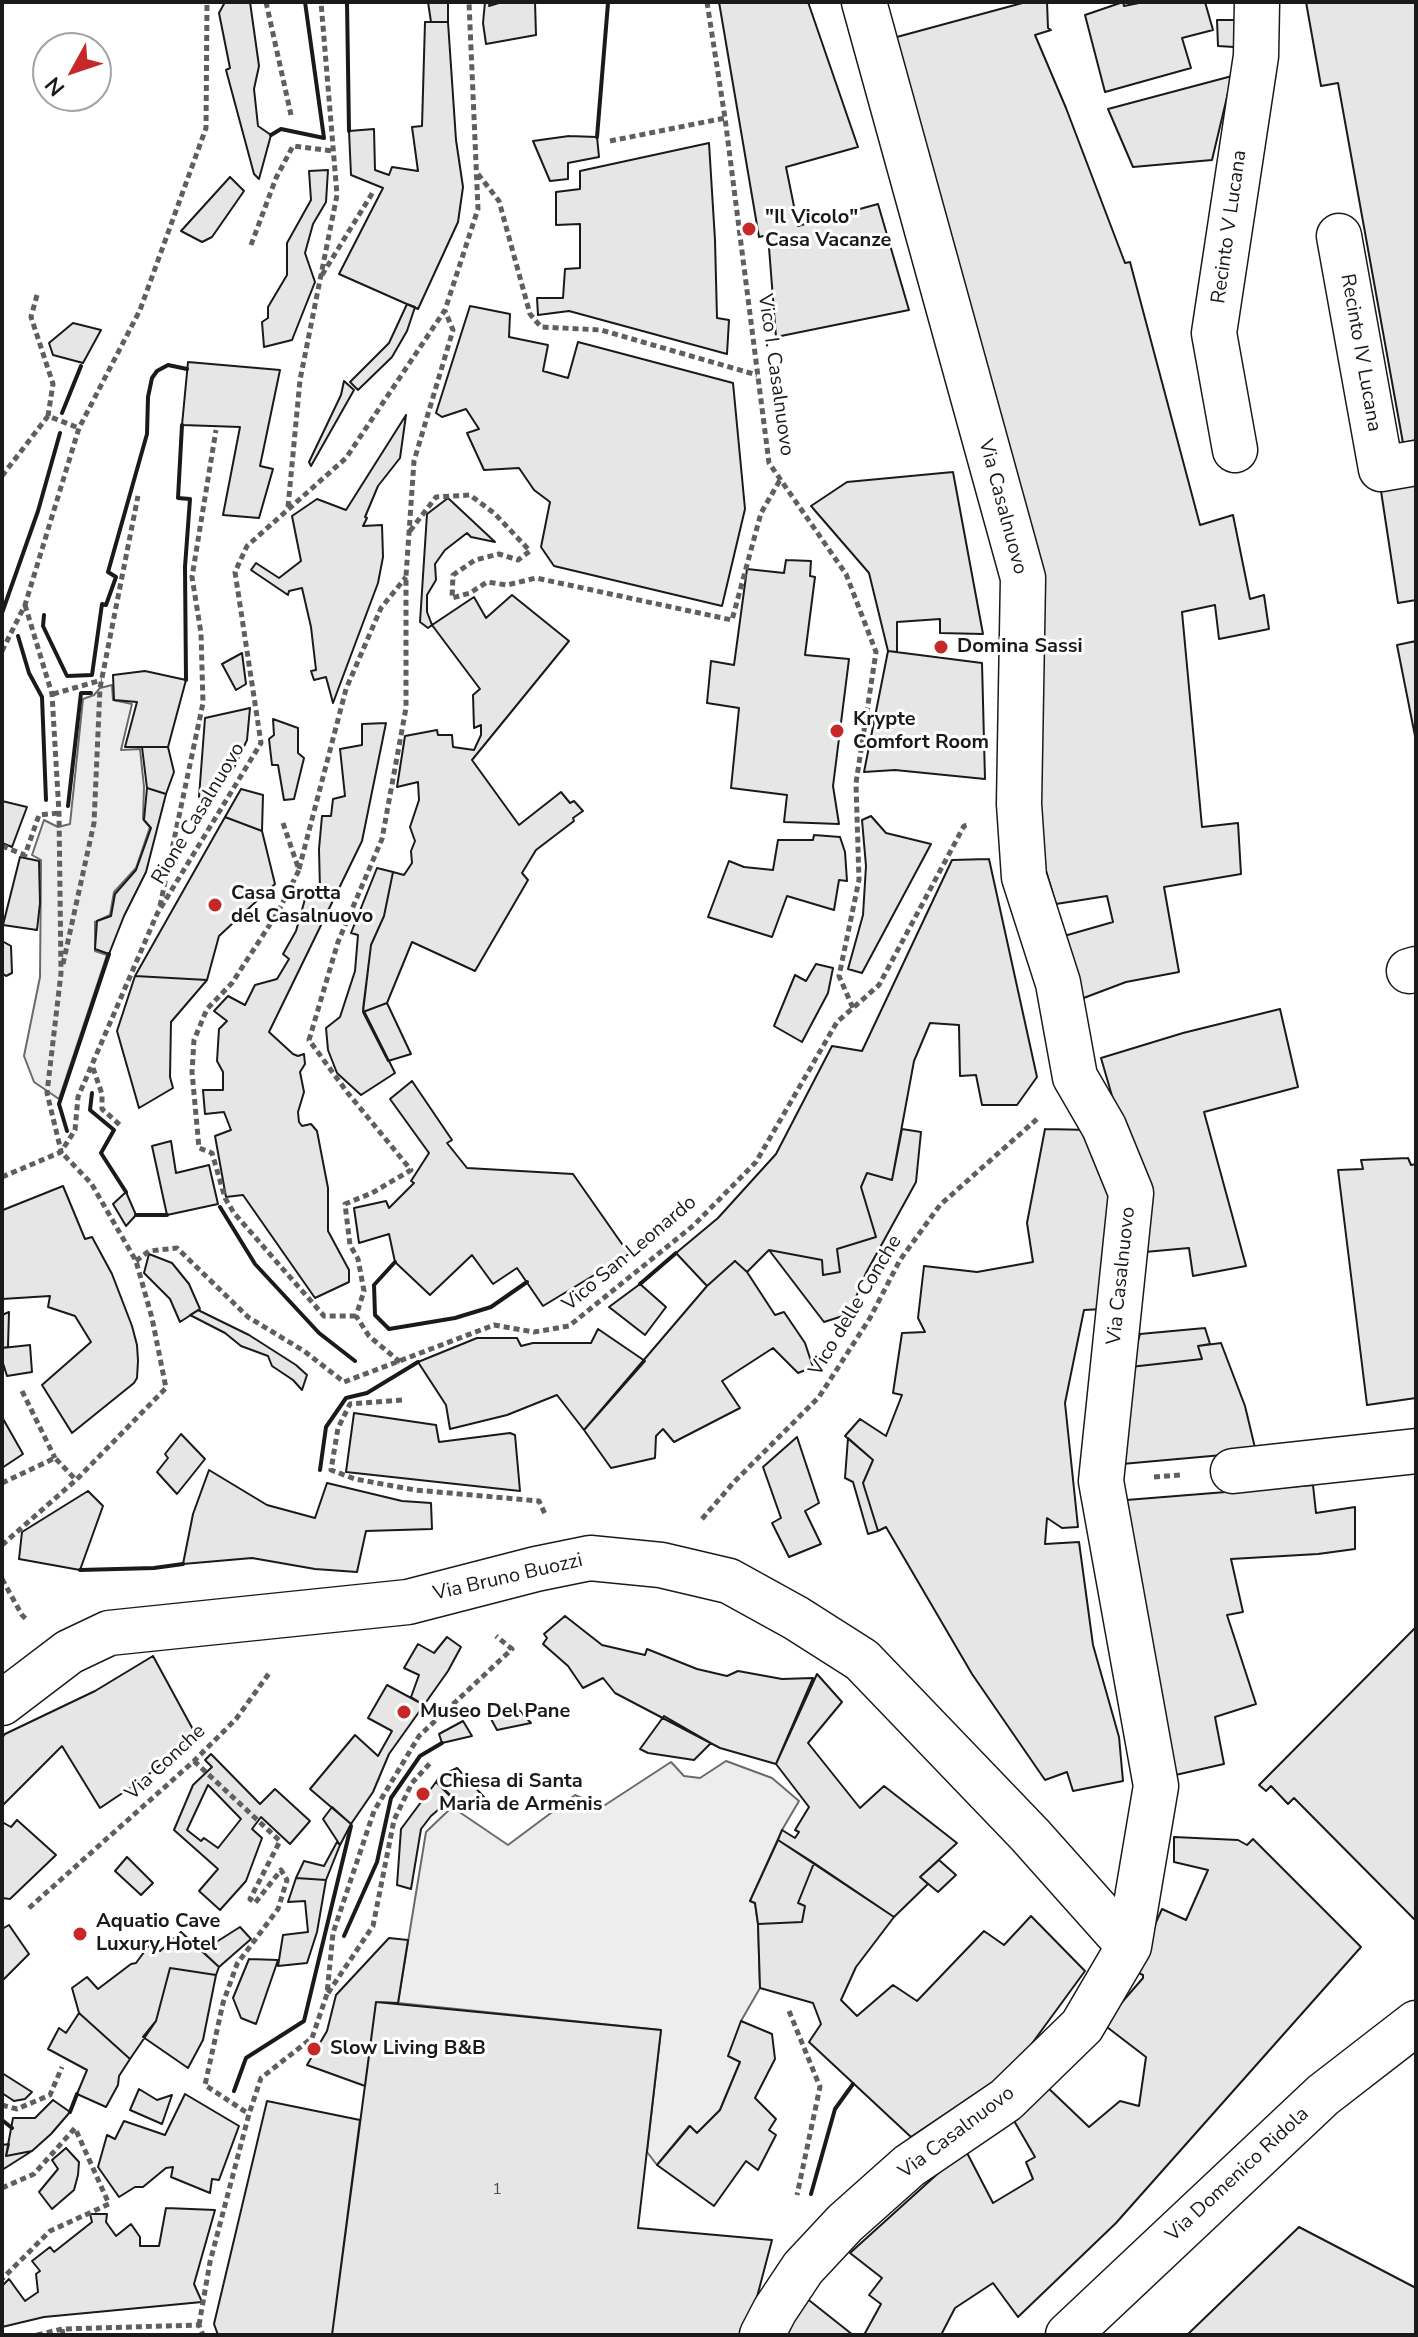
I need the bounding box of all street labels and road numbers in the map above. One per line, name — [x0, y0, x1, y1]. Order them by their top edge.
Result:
street label: Recinto V Lucana — [1207, 149, 1253, 305]
street label: Recinto IV Lucana — [1334, 272, 1386, 434]
street label: Vico I. Casalnuovo — [752, 292, 798, 458]
street label: Via Casalnuovo — [972, 437, 1032, 577]
street label: Rione Casalnuovo — [147, 739, 251, 889]
street label: Vico San Leonardo — [558, 1191, 702, 1317]
street label: Via Casalnuovo — [1103, 1206, 1141, 1346]
street label: Vico delle Conche — [804, 1231, 908, 1381]
street label: Via Bruno Buozzi — [431, 1549, 585, 1607]
street label: Via Conche — [121, 1720, 211, 1806]
street label: Via Casalnuovo — [894, 2082, 1020, 2184]
street label: Via Domenico Ridola — [1162, 2103, 1314, 2247]

